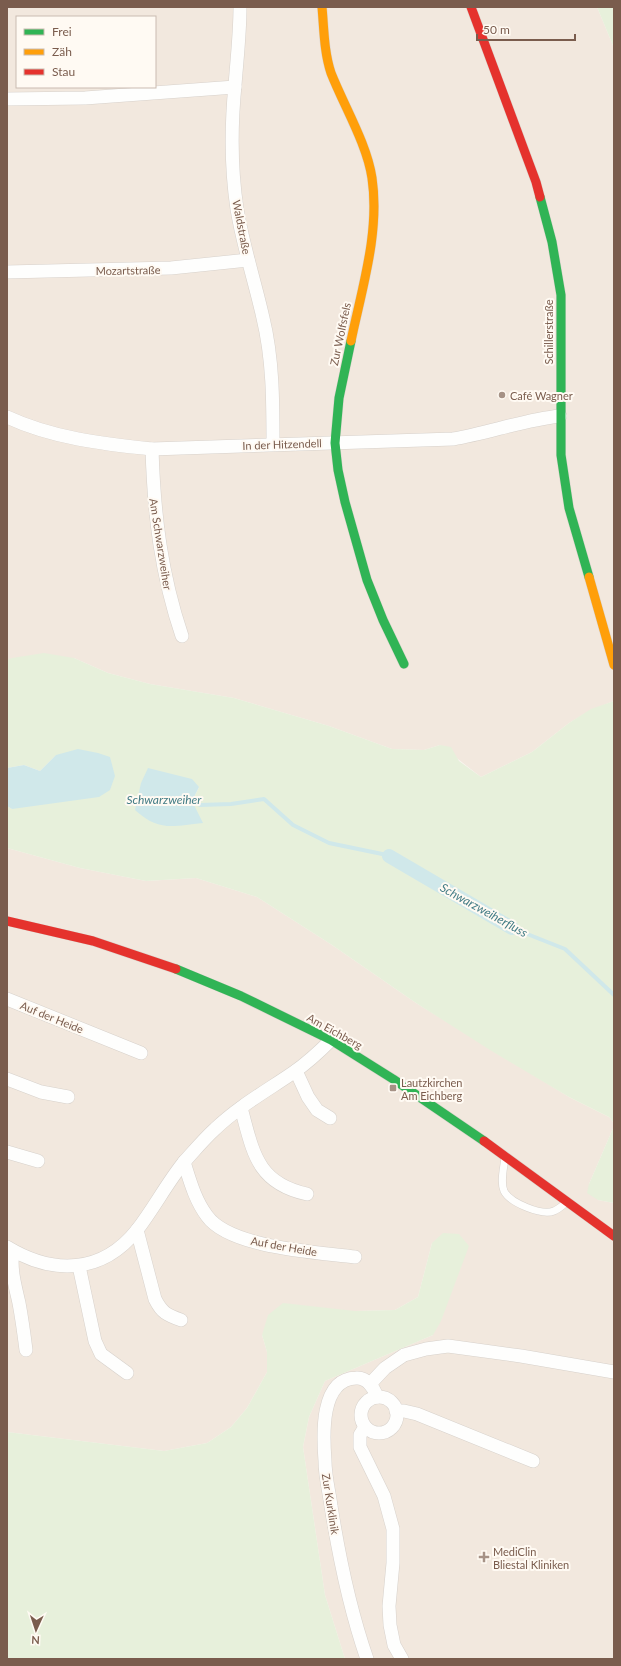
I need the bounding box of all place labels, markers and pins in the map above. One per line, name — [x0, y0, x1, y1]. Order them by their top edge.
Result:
place label: Café Wagner — [510, 389, 573, 402]
marker: Café Wagner — [497, 390, 507, 400]
place label: Lautzkirchen Am Eichberg — [401, 1076, 463, 1102]
marker: Lautzkirchen Am Eichberg — [388, 1083, 398, 1093]
place label: MediClin Bliestal Kliniken — [493, 1545, 569, 1571]
marker: MediClin Bliestal Kliniken — [478, 1551, 490, 1563]

